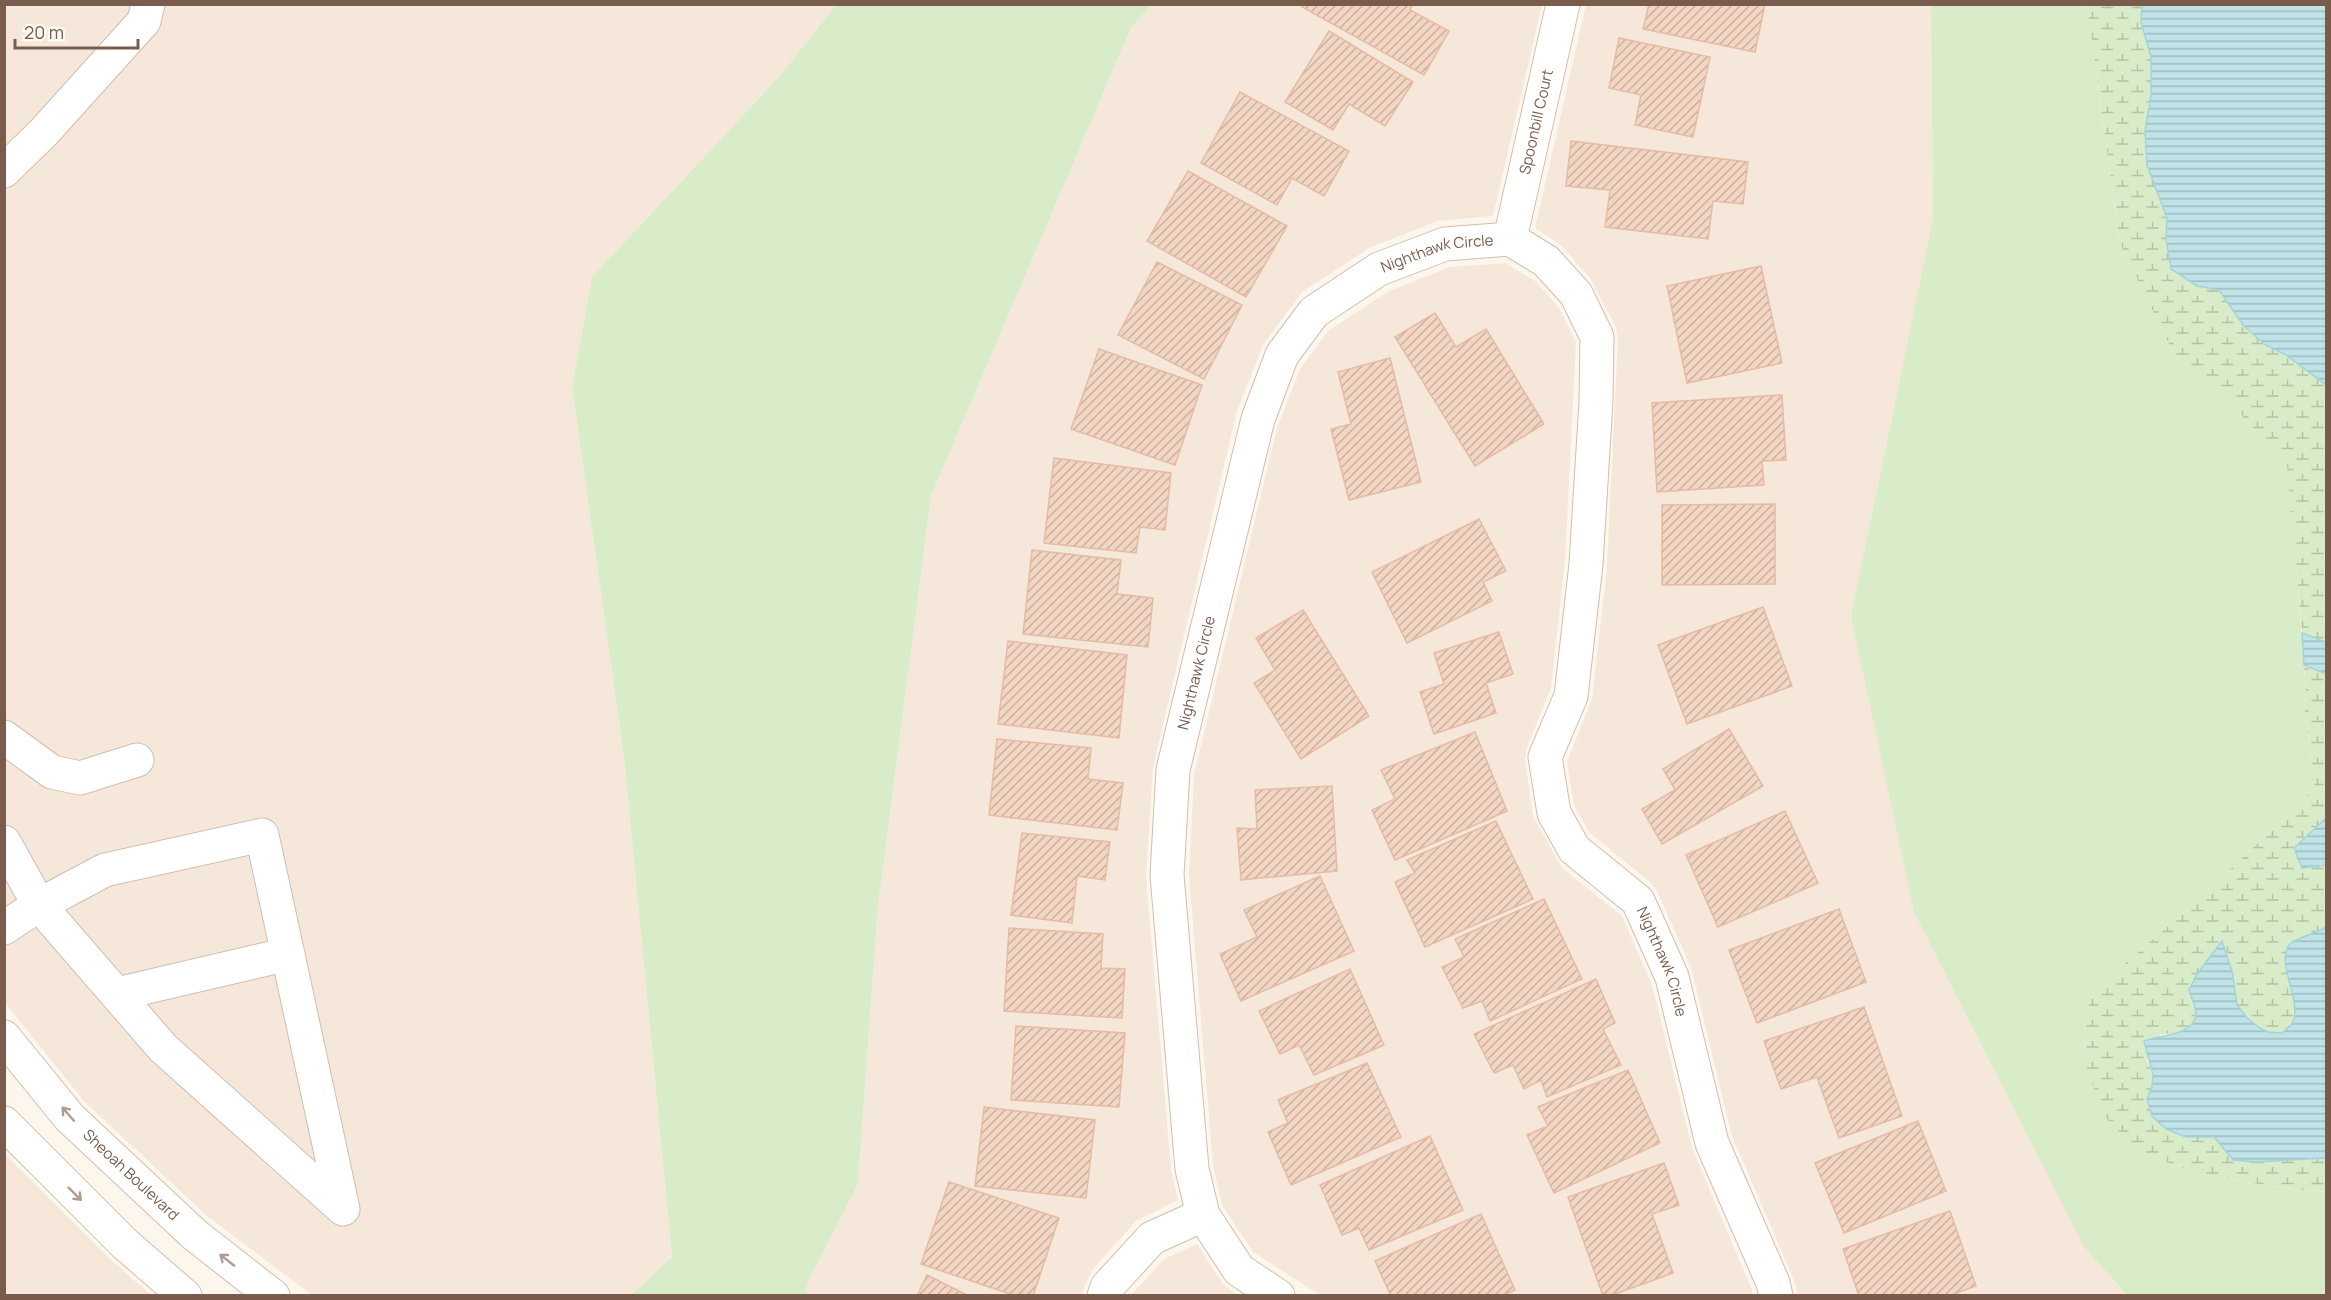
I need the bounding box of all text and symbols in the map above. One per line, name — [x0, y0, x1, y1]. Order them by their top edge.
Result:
scale bar — [15, 12, 138, 50]
text: 20 m — [24, 20, 64, 44]
street label: Spoonbill Court — [1514, 67, 1558, 176]
street label: Nighthawk Circle — [1378, 229, 1494, 277]
street label: Nighthawk Circle — [1172, 614, 1220, 732]
street label: Nighthawk Circle — [1632, 903, 1692, 1019]
one-way arrow — [61, 1107, 75, 1123]
street label: Sheoah Boulevard — [79, 1124, 184, 1225]
one-way arrow — [68, 1187, 83, 1202]
one-way arrow — [219, 1253, 235, 1266]

